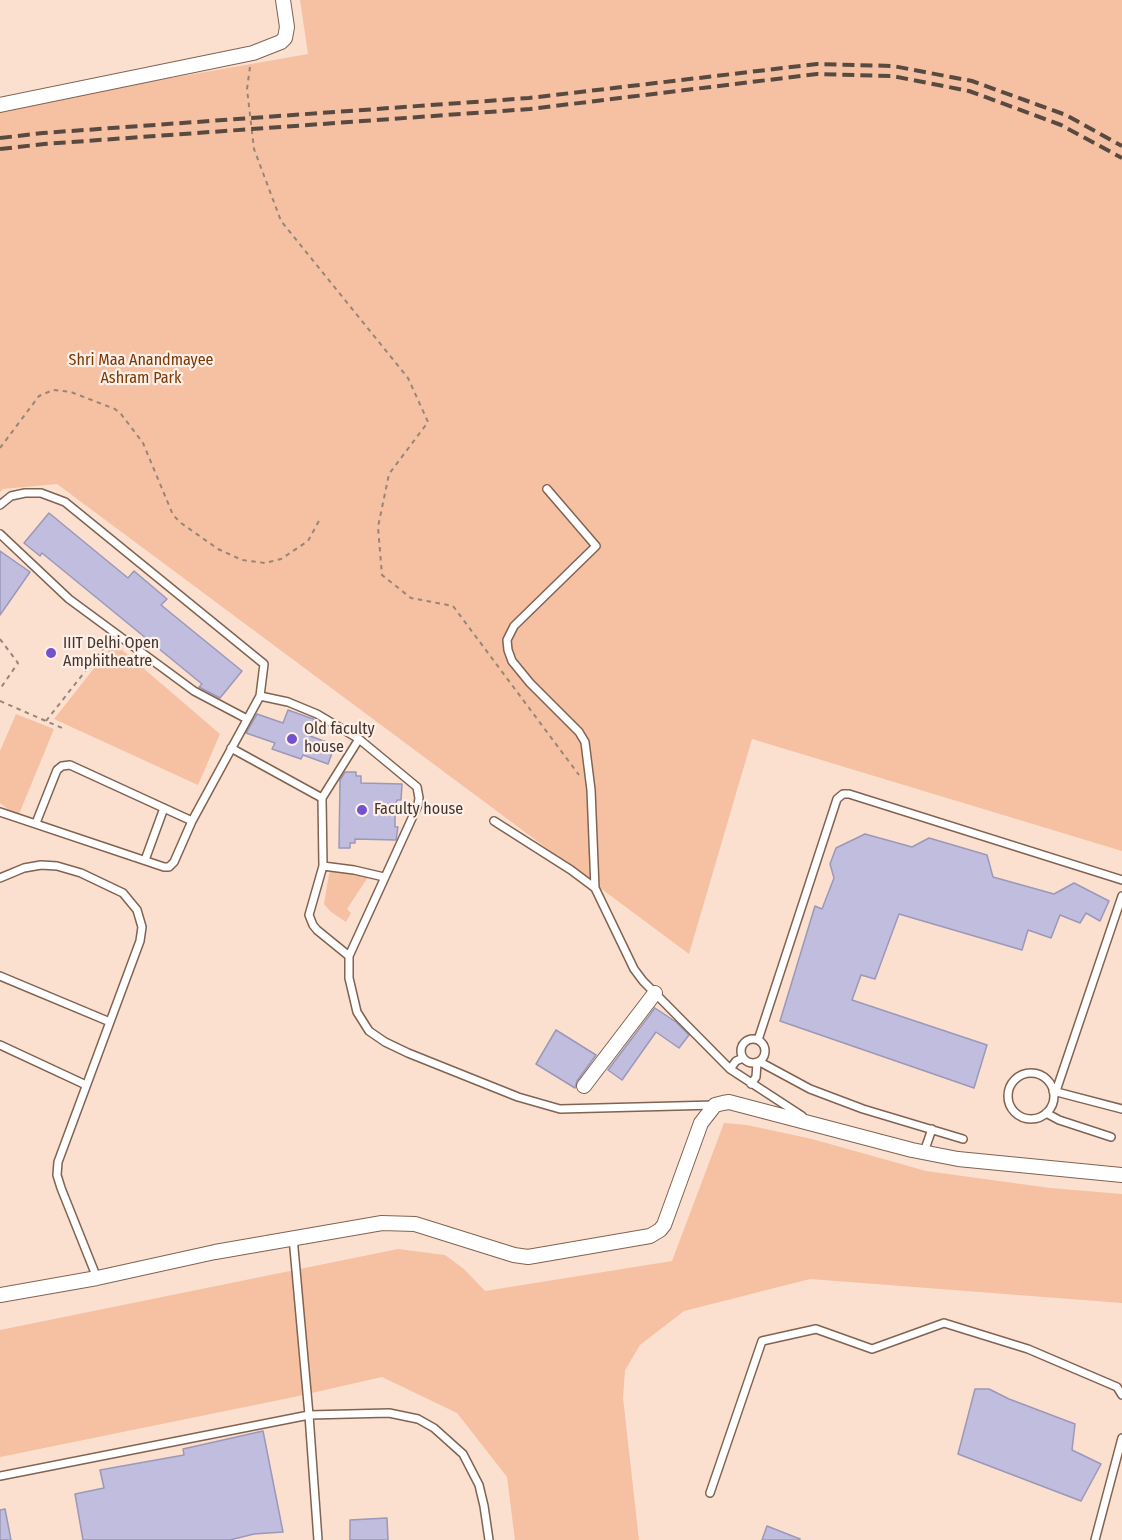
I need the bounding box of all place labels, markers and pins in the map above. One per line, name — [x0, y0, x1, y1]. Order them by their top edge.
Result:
place label: IIIT Delhi Open Amphitheatre — [63, 634, 159, 672]
marker: IIIT Delhi Open Amphitheatre — [44, 646, 58, 660]
place label: Old faculty house — [304, 720, 375, 758]
marker: Old faculty house — [285, 732, 299, 746]
place label: Faculty house — [374, 800, 463, 820]
marker: Faculty house — [355, 803, 369, 817]

